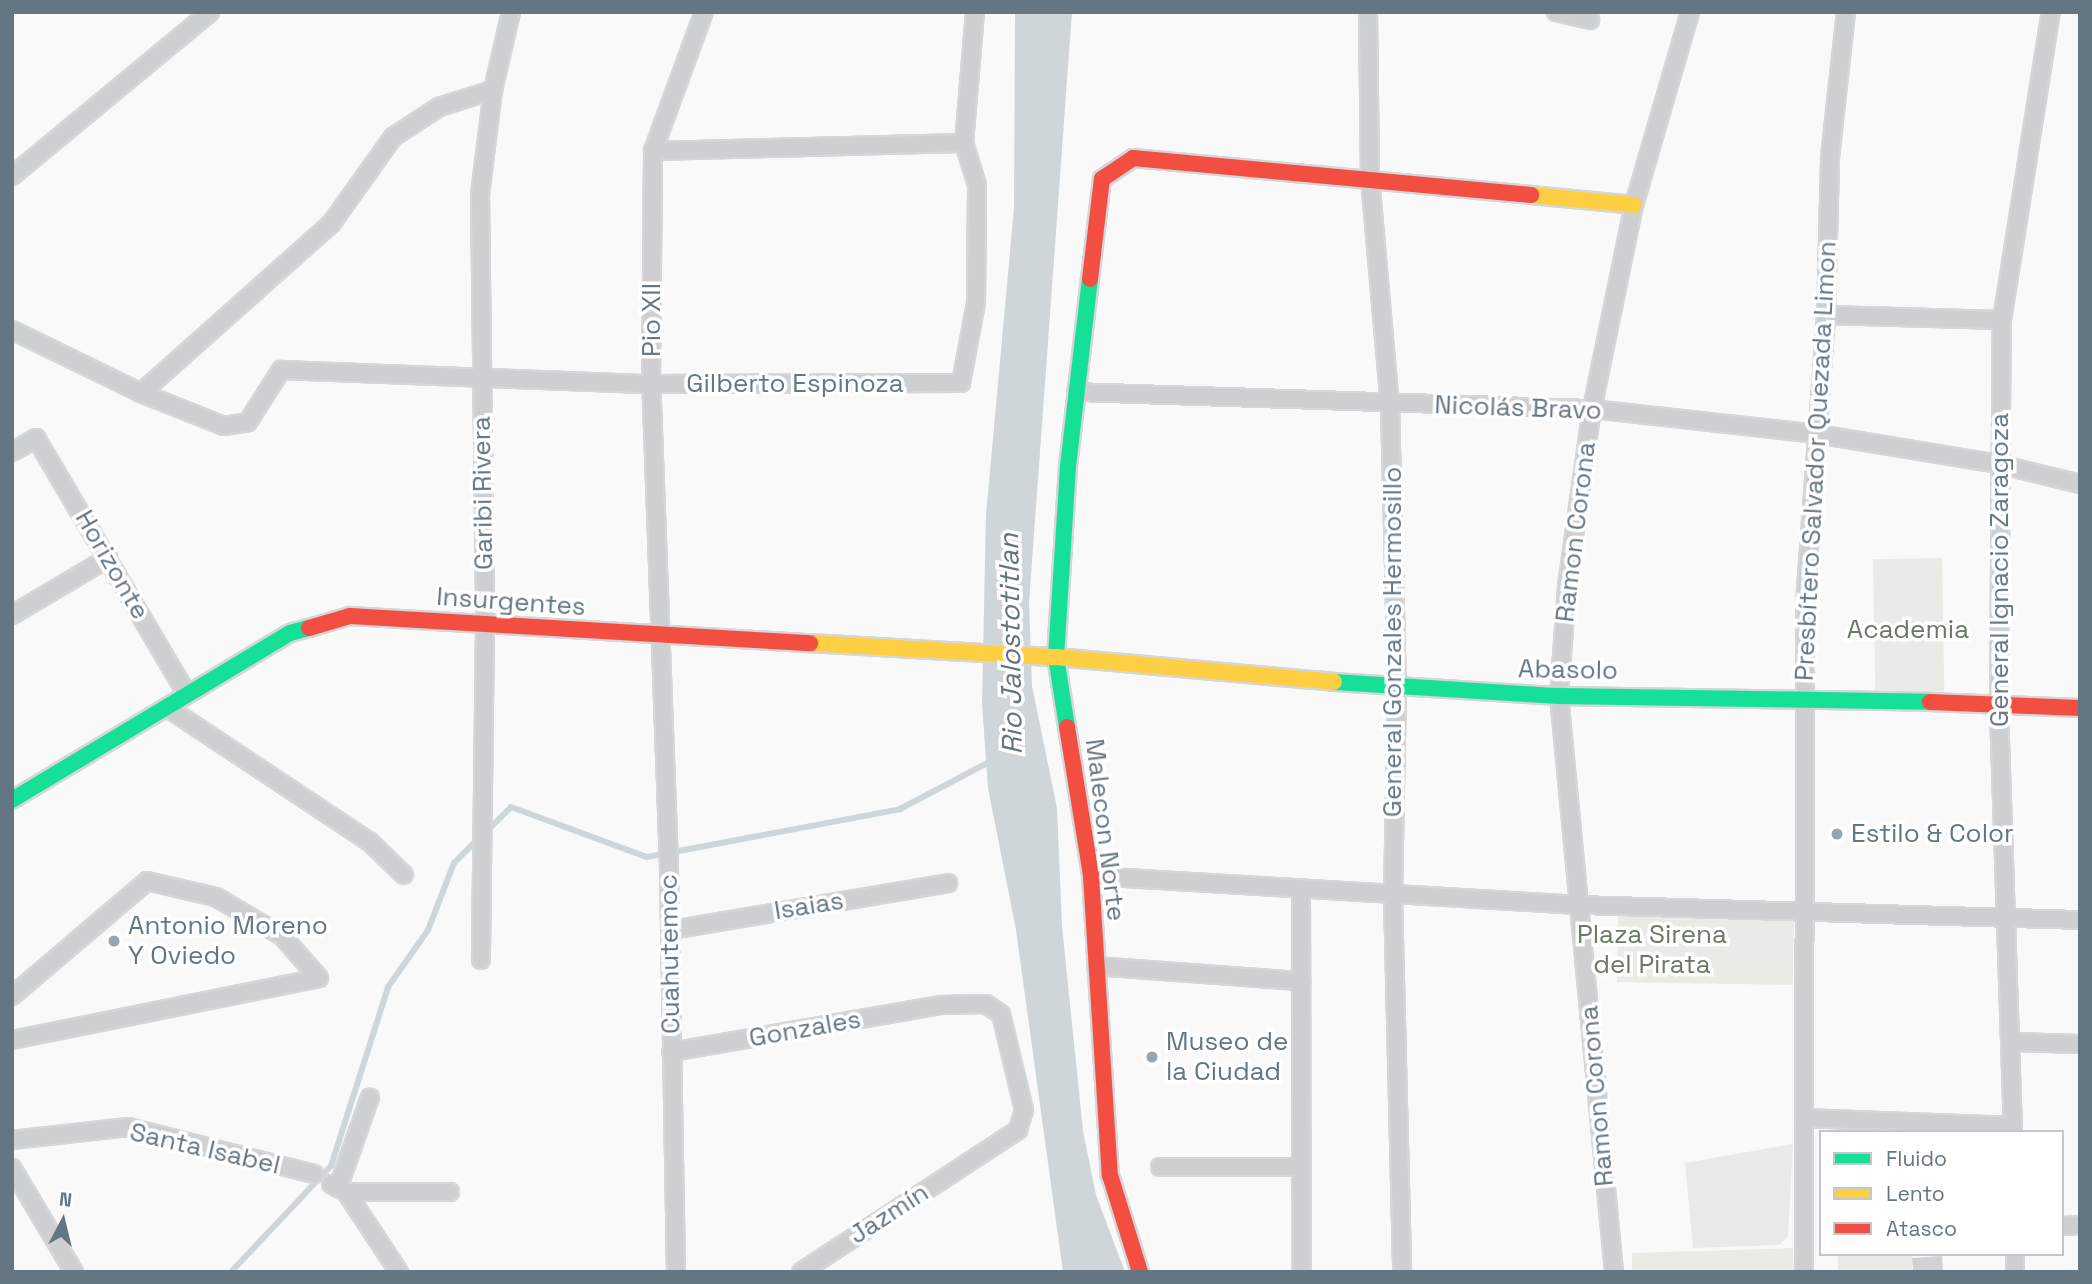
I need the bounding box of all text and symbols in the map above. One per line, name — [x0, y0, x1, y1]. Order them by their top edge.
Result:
street label: Presbítero Salvador Quezada Limon — [1789, 240, 1843, 682]
street label: Pio XII — [636, 283, 668, 357]
street label: Gilberto Espinoza — [686, 368, 904, 400]
street label: Nicolás Bravo — [1434, 389, 1602, 427]
street label: General Ignacio Zaragoza — [1984, 413, 2016, 727]
street label: Garibi Rivera — [466, 416, 500, 570]
street label: Ramon Corona — [1549, 440, 1603, 624]
street label: General Gonzales Hermosillo — [1377, 467, 1409, 817]
street label: Horizonte — [68, 505, 156, 625]
water label: Rio Jalostotitlan — [991, 533, 1029, 755]
street label: Insurgentes — [435, 581, 587, 623]
park label: Academia — [1847, 614, 1969, 646]
street label: Abasolo — [1518, 654, 1618, 686]
street label: Malecon Norte — [1078, 737, 1132, 923]
place label: Estilo & Color — [1851, 818, 2014, 850]
marker: Estilo & Color — [1829, 826, 1845, 842]
street label: Cuahutemoc — [653, 874, 687, 1034]
street label: Isaias — [772, 885, 846, 927]
place label: Antonio Moreno Y Oviedo — [128, 910, 328, 972]
park label: Plaza Sirena del Pirata — [1577, 919, 1727, 981]
marker: Antonio Moreno Y Oviedo — [106, 933, 122, 949]
street label: Gonzales — [747, 1004, 863, 1054]
street label: Ramon Corona — [1574, 1004, 1620, 1188]
place label: Museo de la Ciudad — [1166, 1026, 1288, 1088]
marker: Museo de la Ciudad — [1144, 1049, 1160, 1065]
street label: Santa Isabel — [127, 1117, 283, 1181]
legend — [1819, 1130, 2064, 1256]
text: Fluido — [1886, 1145, 1947, 1172]
street label: Jazmín — [844, 1177, 934, 1251]
text: Lento — [1886, 1180, 1945, 1207]
north arrow — [28, 1186, 98, 1256]
text: N — [58, 1186, 73, 1213]
text: Atasco — [1886, 1215, 1957, 1242]

